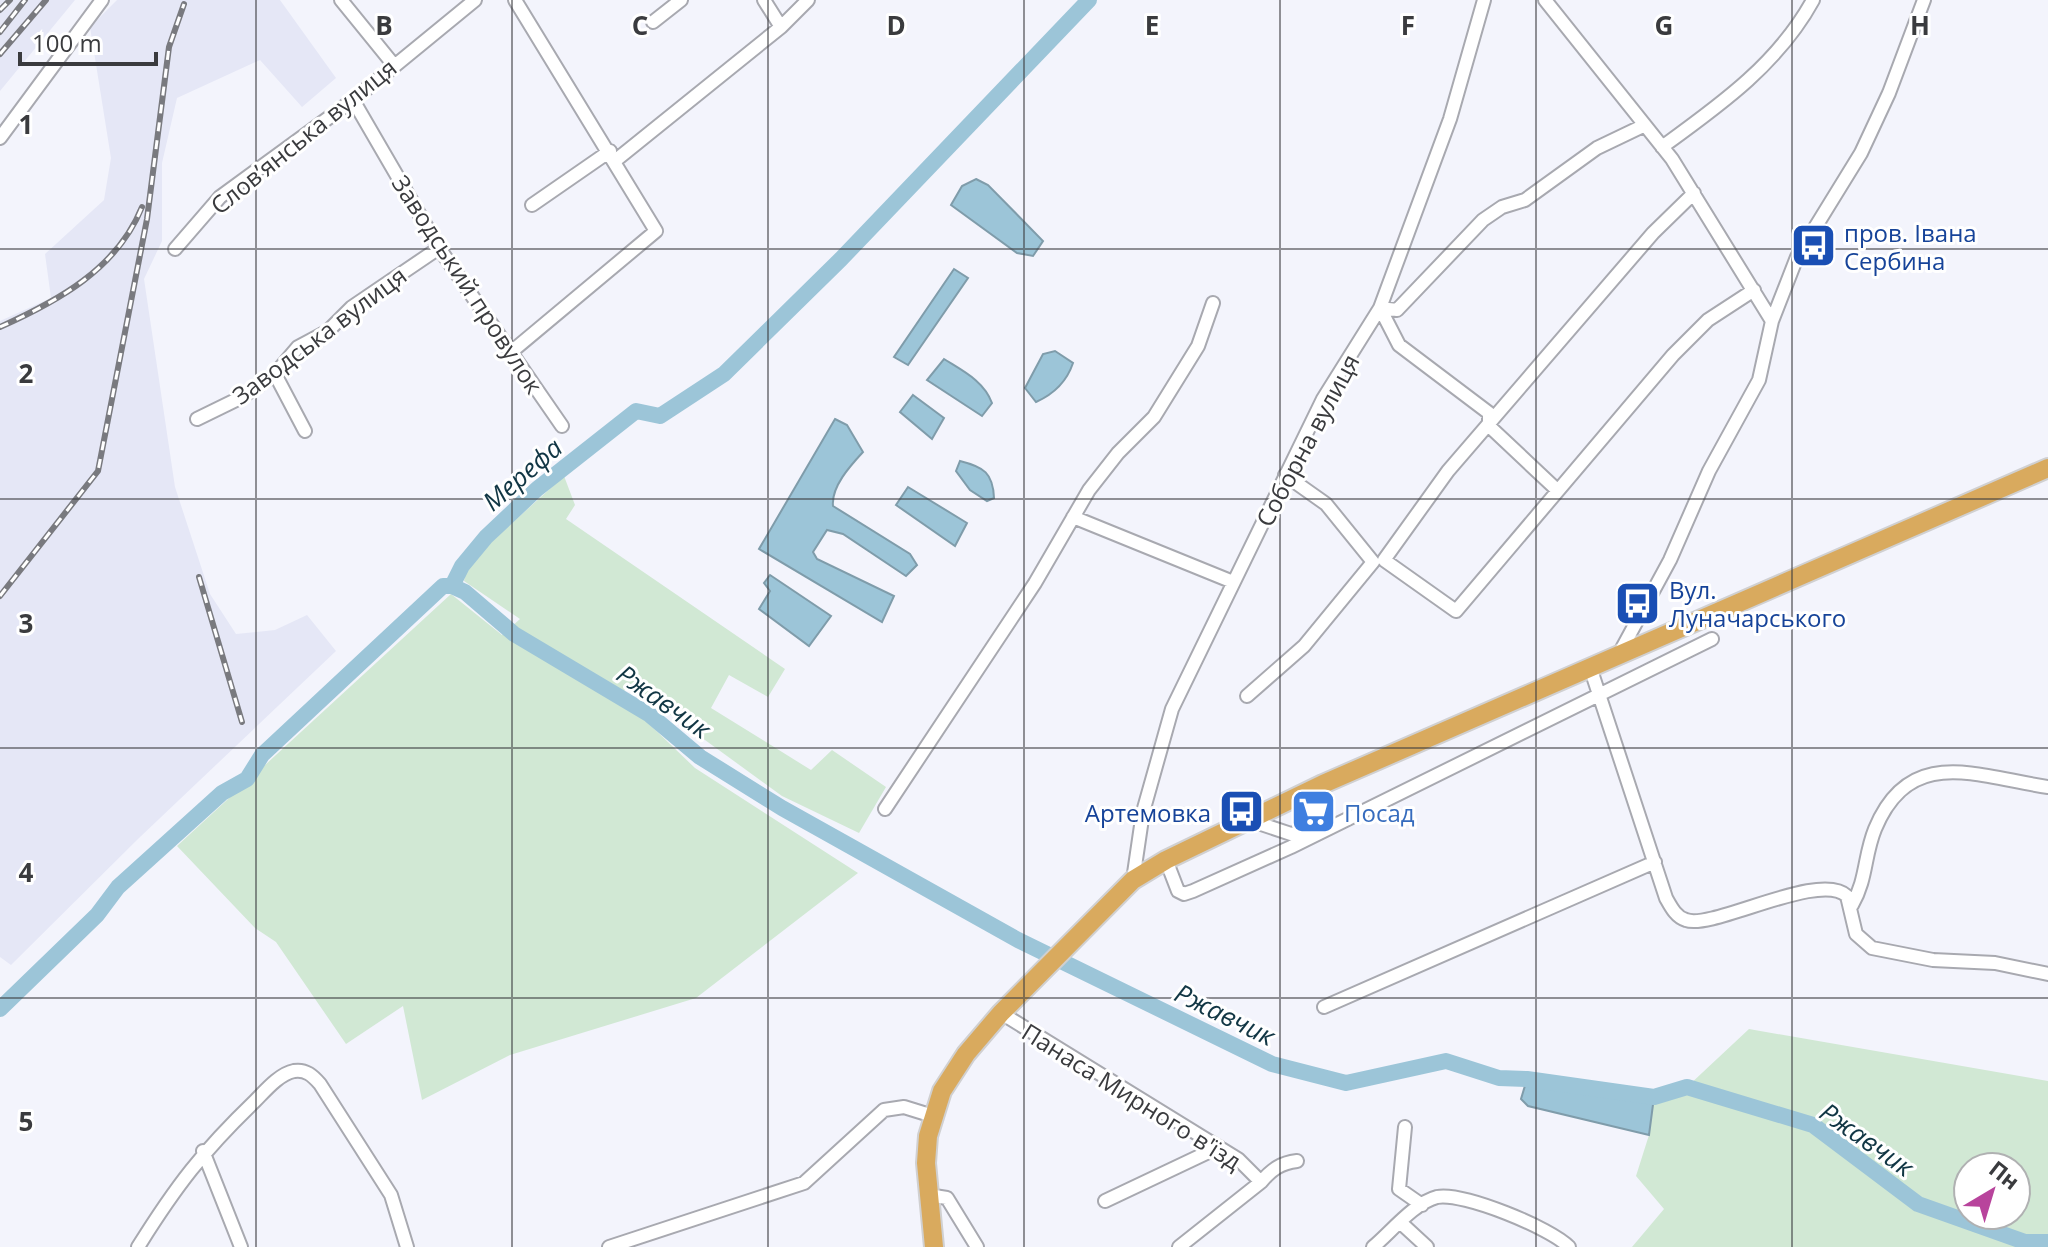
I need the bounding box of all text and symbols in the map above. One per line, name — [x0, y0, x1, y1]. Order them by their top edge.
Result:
text: B — [375, 7, 393, 43]
text: C — [632, 7, 648, 43]
text: D — [886, 7, 906, 43]
text: E — [1145, 7, 1159, 43]
text: F — [1401, 7, 1415, 43]
text: G — [1655, 7, 1673, 43]
text: H — [1910, 7, 1930, 43]
scale bar — [20, 16, 156, 66]
text: 100 m — [32, 26, 102, 59]
street label: Слов’янська вулиця — [203, 51, 403, 221]
text: 1 — [19, 106, 33, 142]
street label: Заводський провулок — [385, 168, 551, 400]
place label: пров. Івана Сербина — [1844, 216, 1977, 277]
bus stop icon: пров. Івана Сербина — [1789, 222, 1837, 270]
street label: Заводська вулиця — [225, 259, 413, 411]
street label: Соборна вулиця — [1248, 348, 1366, 532]
text: 2 — [19, 355, 34, 391]
water label: Мерефа — [474, 429, 570, 519]
place label: Вул. Луначарського — [1669, 573, 1846, 634]
bus stop icon: Вул. Луначарського — [1614, 579, 1662, 627]
text: 3 — [19, 605, 33, 641]
water label: Ржавчик — [610, 656, 719, 747]
bus stop icon: Артемовка — [1218, 788, 1266, 836]
supermarket icon: Посад — [1289, 788, 1337, 836]
place label: Артемовка — [1085, 796, 1211, 829]
place label: Посад — [1344, 796, 1415, 829]
text: 4 — [19, 854, 34, 890]
water label: Ржавчик — [1169, 974, 1282, 1054]
street label: Панаса Мирного в'їзд — [1016, 1015, 1248, 1177]
water label: Ржавчик — [1813, 1094, 1922, 1185]
text: 5 — [19, 1103, 33, 1139]
north arrow — [1952, 1151, 2032, 1231]
text: Пн — [1983, 1153, 2026, 1196]

